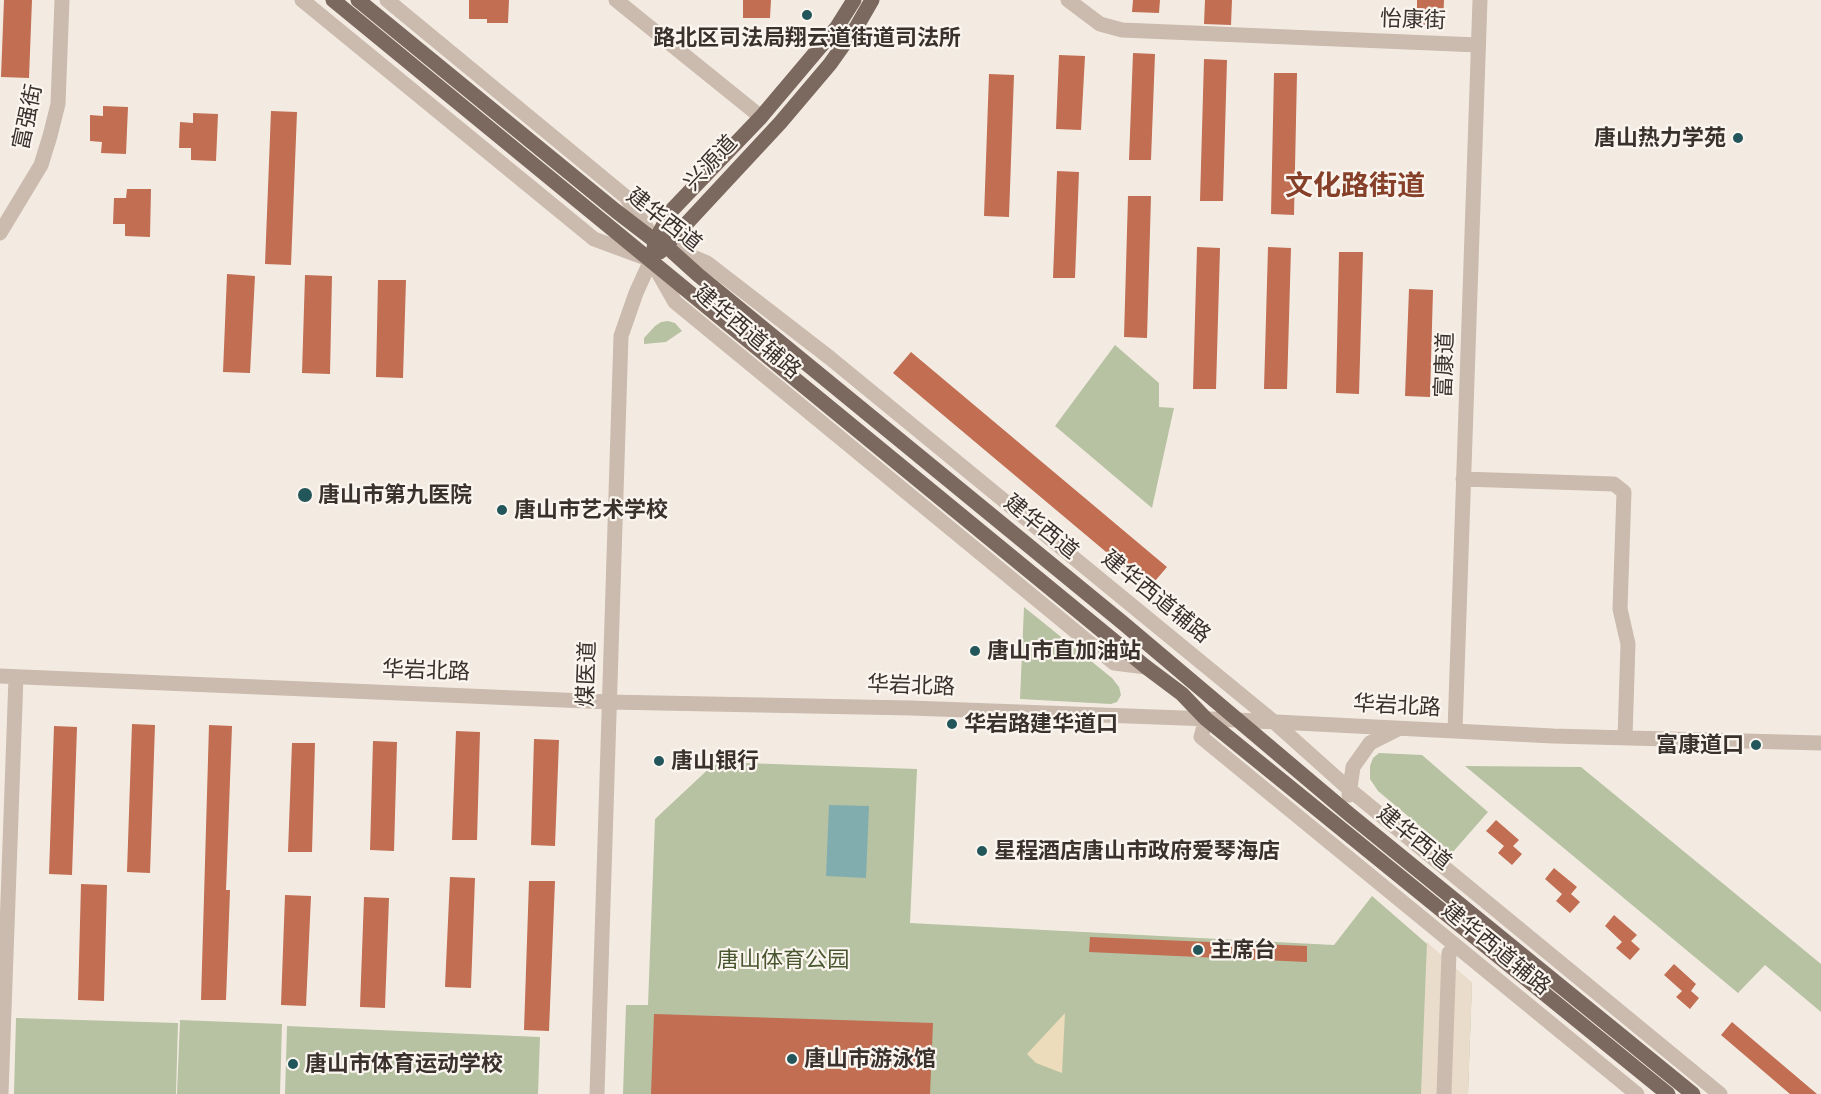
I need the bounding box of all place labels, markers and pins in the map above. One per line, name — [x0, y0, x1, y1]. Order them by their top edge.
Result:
marker: 路北区司法局翔云道街道司法所 — [800, 8, 814, 22]
place label: 路北区司法局翔云道街道司法所 — [653, 25, 961, 51]
place label: 唐山热力学苑 — [1594, 125, 1726, 151]
marker: 唐山热力学苑 — [1731, 131, 1745, 145]
place label: 唐山市第九医院 — [318, 482, 472, 508]
marker: 唐山市第九医院 — [296, 486, 314, 504]
place label: 唐山市艺术学校 — [514, 497, 668, 523]
marker: 唐山市艺术学校 — [495, 503, 509, 517]
place label: 唐山市直加油站 — [987, 638, 1141, 664]
marker: 唐山市直加油站 — [968, 644, 982, 658]
place label: 华岩路建华道口 — [964, 711, 1118, 737]
marker: 华岩路建华道口 — [945, 717, 959, 731]
place label: 富康道口 — [1656, 732, 1744, 758]
marker: 富康道口 — [1749, 738, 1763, 752]
place label: 唐山银行 — [671, 748, 759, 774]
marker: 唐山银行 — [652, 754, 666, 768]
place label: 星程酒店唐山市政府爱琴海店 — [994, 838, 1280, 864]
marker: 星程酒店唐山市政府爱琴海店 — [975, 844, 989, 858]
place label: 主席台 — [1210, 937, 1276, 963]
marker: 主席台 — [1191, 943, 1205, 957]
place label: 唐山市游泳馆 — [804, 1046, 936, 1072]
place label: 唐山市体育运动学校 — [305, 1051, 503, 1077]
marker: 唐山市游泳馆 — [785, 1052, 799, 1066]
marker: 唐山市体育运动学校 — [286, 1057, 300, 1071]

